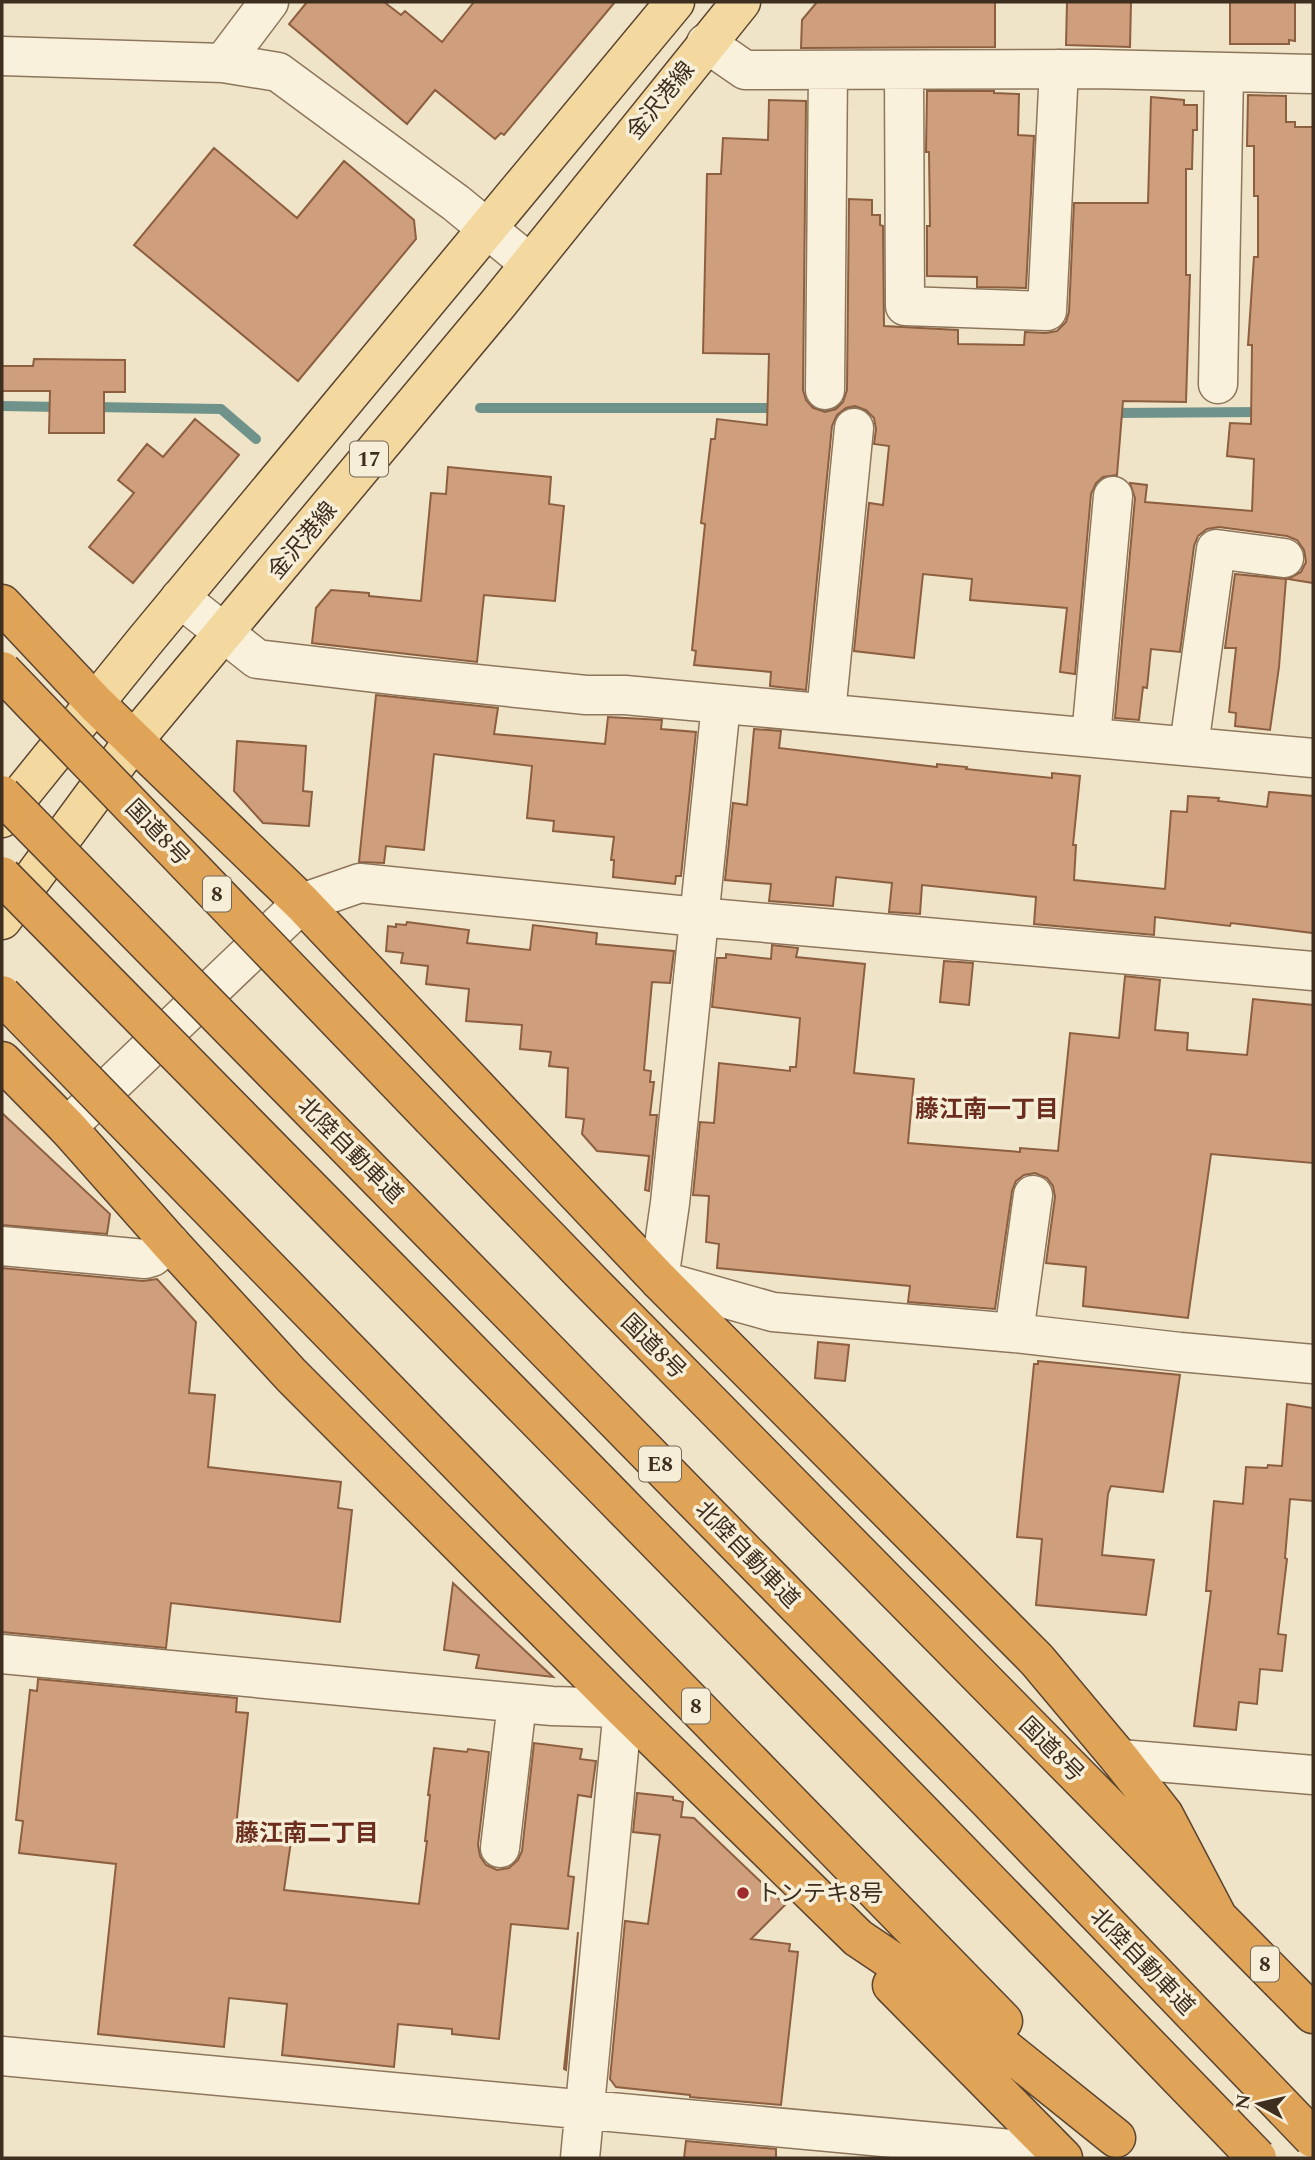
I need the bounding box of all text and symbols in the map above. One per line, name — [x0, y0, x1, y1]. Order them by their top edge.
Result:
street label: 金沢港線 — [619, 54, 704, 148]
road number: 17 — [350, 442, 388, 476]
street label: 金沢港線 — [260, 494, 346, 587]
street label: 国道8号 — [116, 792, 197, 874]
road number: 8 — [203, 876, 231, 912]
street label: 北陸自動車道 — [289, 1090, 411, 1212]
district label: 藤江南一丁目 — [915, 1092, 1059, 1128]
street label: 国道8号 — [612, 1306, 694, 1388]
road number: E8 — [639, 1446, 681, 1482]
street label: 北陸自動車道 — [686, 1493, 807, 1617]
road number: 8 — [682, 1688, 710, 1724]
street label: 国道8号 — [1010, 1709, 1092, 1791]
district label: 藤江南二丁目 — [235, 1816, 379, 1852]
place label: トンテキ8号 — [757, 1877, 884, 1912]
marker: トンテキ8号 — [735, 1885, 751, 1901]
street label: 北陸自動車道 — [1081, 1900, 1202, 2024]
road number: 8 — [1251, 1946, 1279, 1982]
north arrow — [1224, 2069, 1294, 2139]
text: N — [1228, 2092, 1259, 2112]

